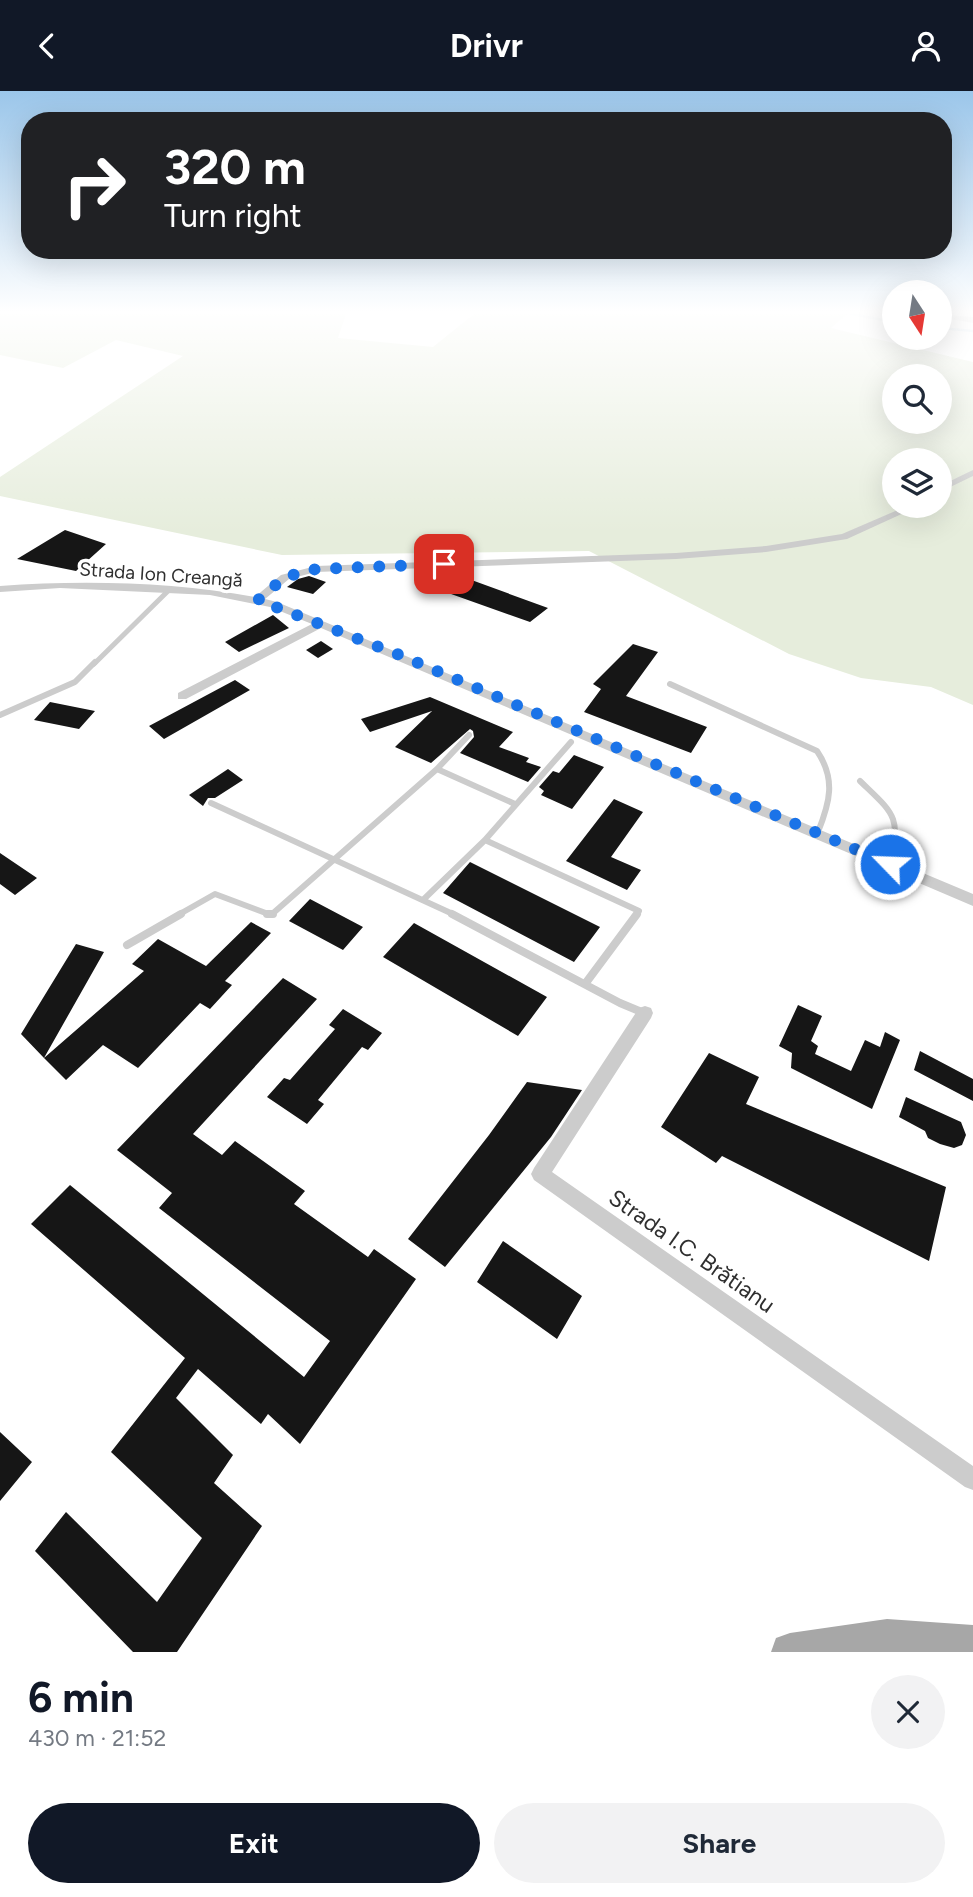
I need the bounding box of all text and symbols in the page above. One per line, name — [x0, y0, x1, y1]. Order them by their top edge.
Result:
icon: back — [28, 27, 66, 65]
text: Drivr — [450, 27, 523, 65]
icon: person — [907, 27, 945, 65]
text: 320 m — [164, 137, 306, 196]
icon: right — [49, 140, 140, 231]
text: Turn right — [164, 197, 302, 235]
north arrow — [882, 280, 952, 350]
map controls — [882, 280, 952, 518]
button: search — [882, 364, 952, 434]
button: layers — [882, 448, 952, 518]
pin — [414, 534, 474, 594]
icon: arrive — [425, 545, 463, 583]
street label: Strada Ion Creangă — [79, 557, 243, 592]
position arrow — [853, 827, 927, 901]
street label: Strada I.C. Brătianu — [604, 1183, 780, 1319]
text: 6 min — [28, 1672, 134, 1723]
button: close — [871, 1675, 945, 1749]
text: 430 m · 21:52 — [28, 1724, 166, 1752]
button: Exit — [28, 1803, 480, 1883]
button: Share — [494, 1803, 945, 1883]

